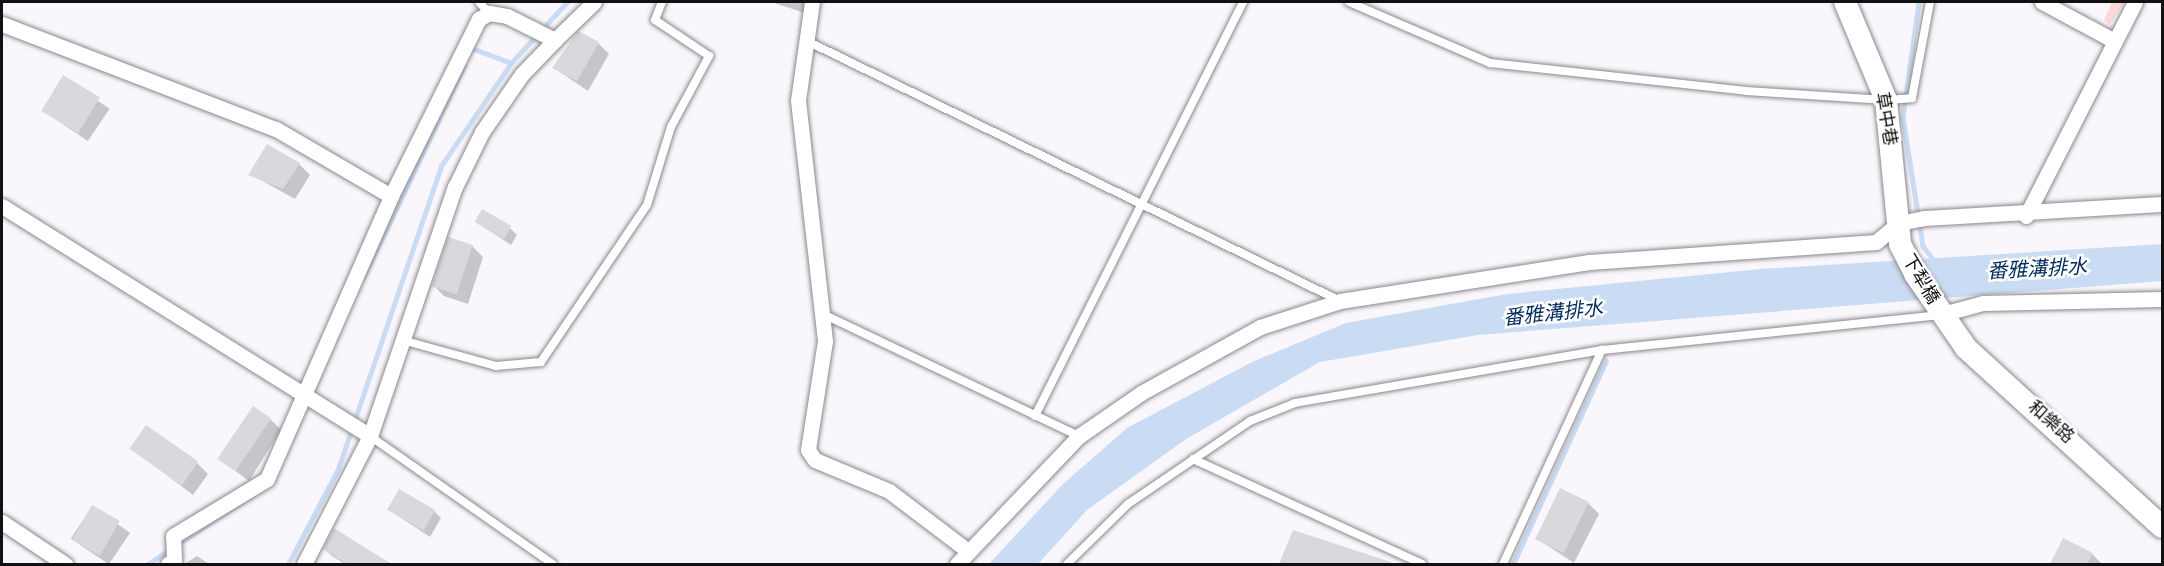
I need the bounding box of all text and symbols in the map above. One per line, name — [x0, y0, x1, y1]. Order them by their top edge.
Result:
street label: 草中巷 — [1871, 91, 1901, 147]
street label: 下犁橋 — [1898, 250, 1944, 308]
water label: 番雅溝排水 — [1986, 254, 2088, 284]
water label: 番雅溝排水 — [1502, 296, 1604, 330]
street label: 和樂路 — [2024, 396, 2078, 448]

